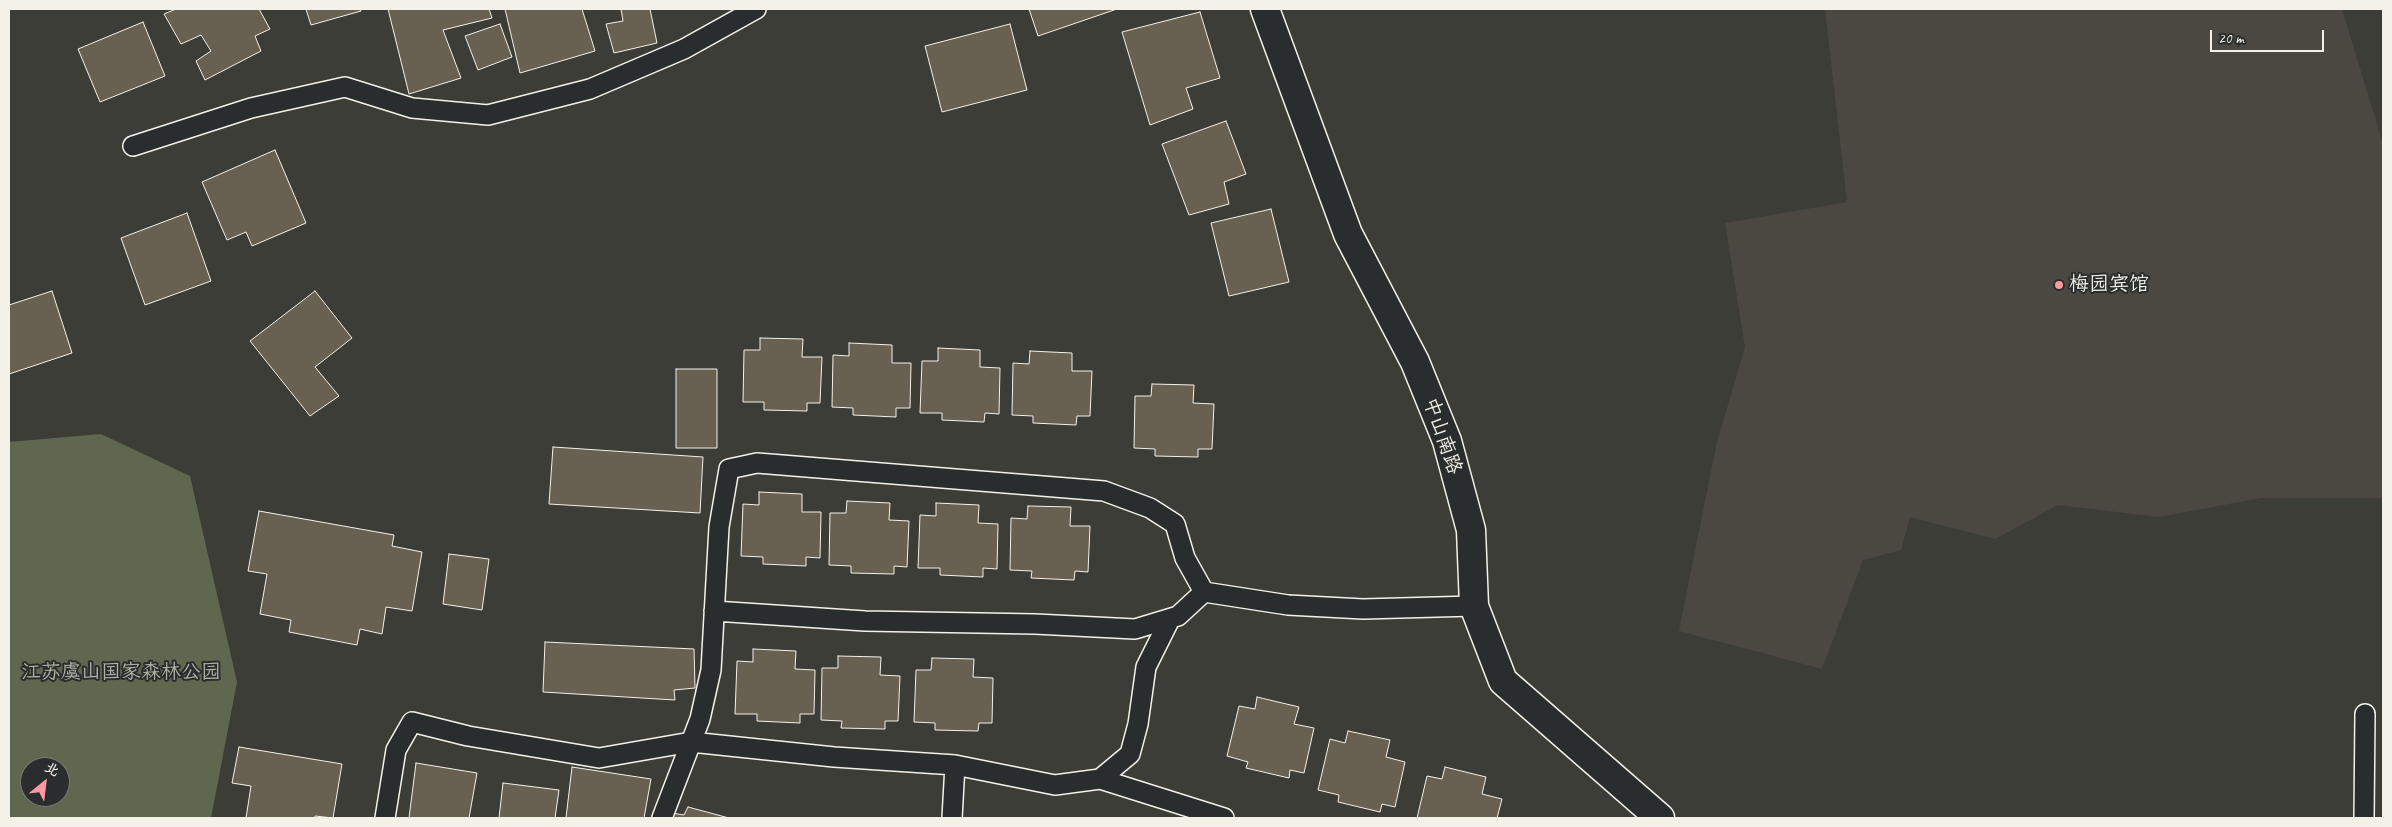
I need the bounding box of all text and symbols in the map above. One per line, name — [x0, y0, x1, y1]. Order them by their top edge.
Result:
scale bar — [2212, 20, 2326, 52]
text: 20 m — [2218, 29, 2244, 48]
place label: 梅园宾馆 — [2069, 273, 2149, 297]
marker: 梅园宾馆 — [2053, 279, 2065, 291]
street label: 中山南路 — [1418, 394, 1466, 478]
park label: 江苏虞山国家森林公园 — [21, 661, 221, 685]
north arrow — [20, 757, 70, 807]
text: 北 — [42, 758, 62, 780]

